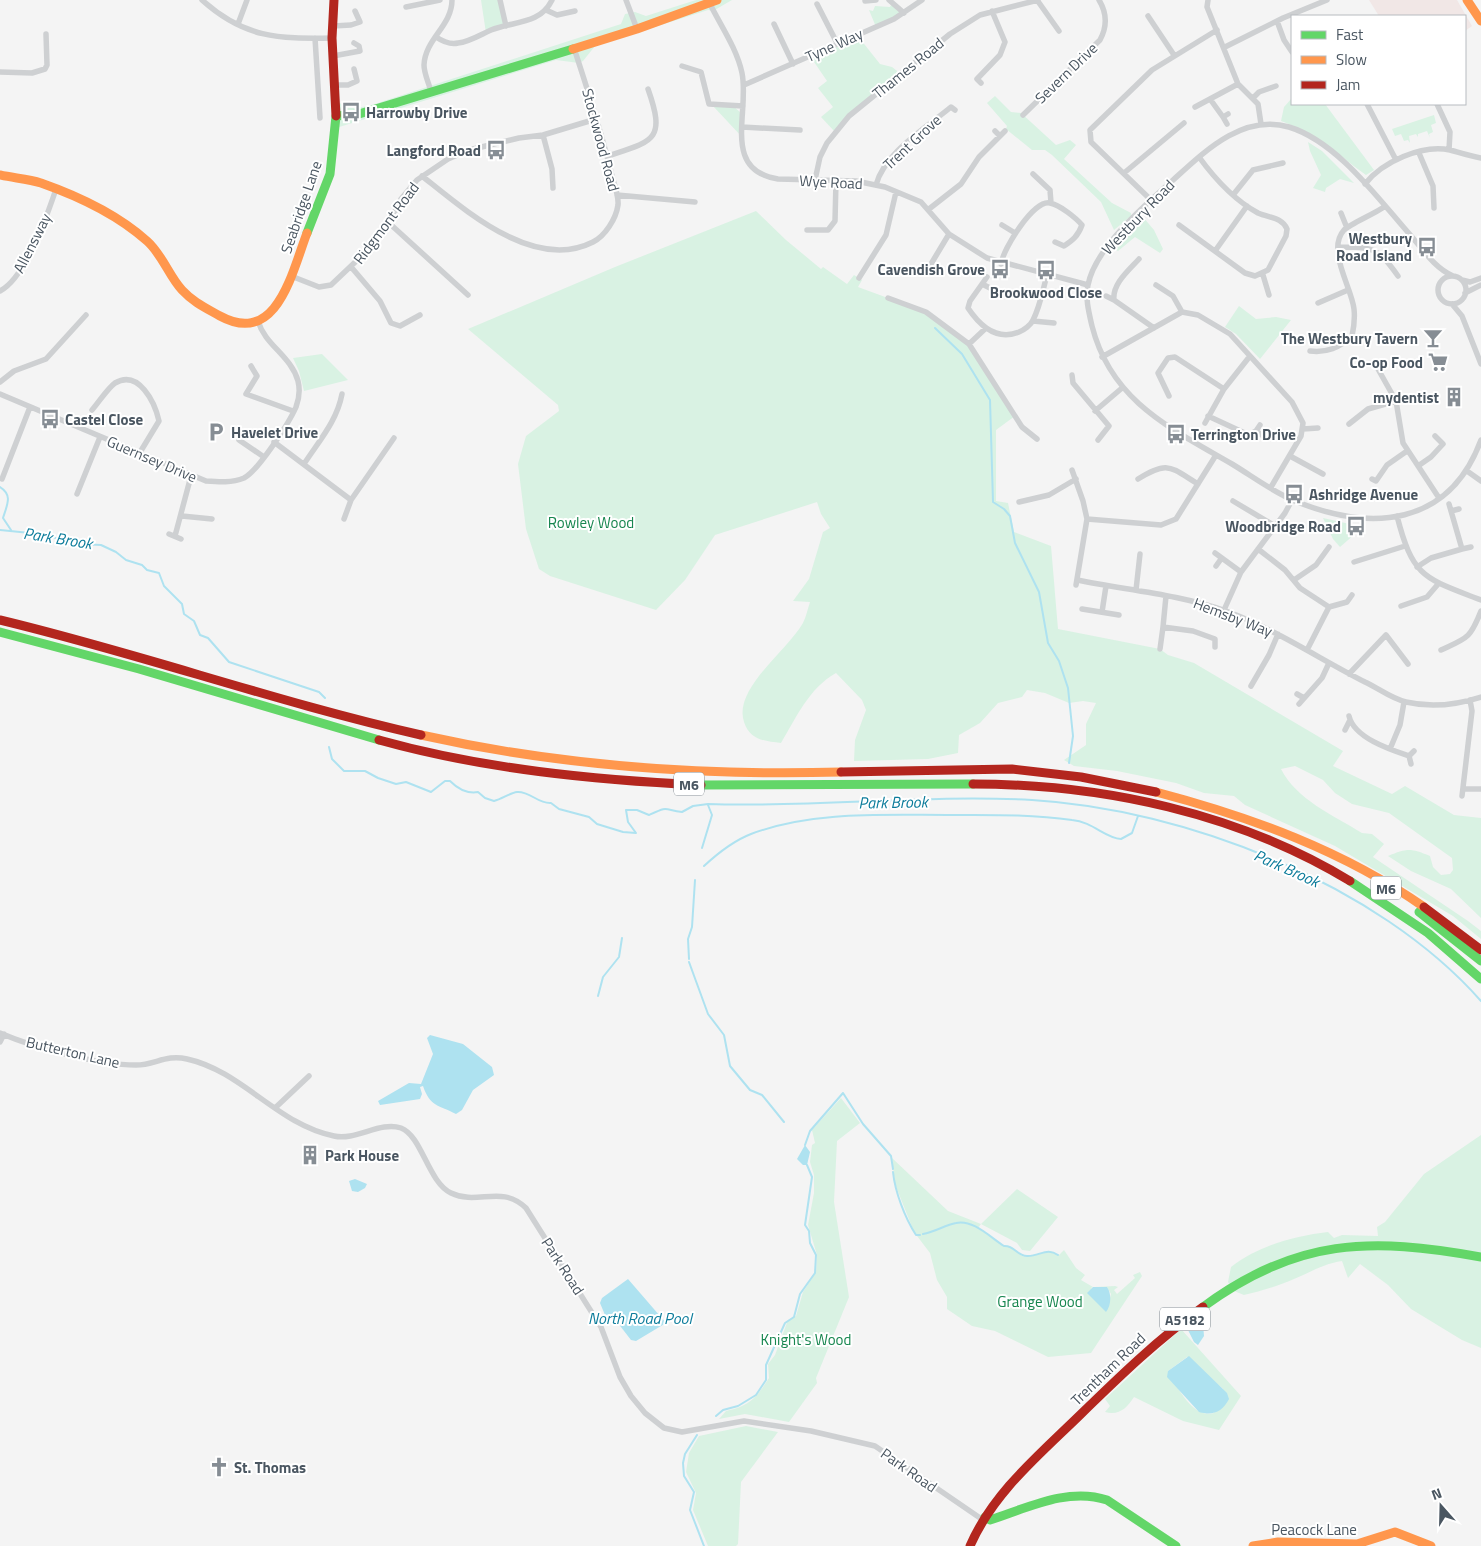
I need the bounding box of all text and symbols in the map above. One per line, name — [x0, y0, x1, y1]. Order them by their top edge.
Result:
legend — [1291, 15, 1466, 105]
street label: Tyne Way — [802, 22, 866, 68]
text: Fast — [1336, 23, 1364, 46]
street label: Thames Road — [867, 32, 949, 104]
street label: Severn Drive — [1029, 37, 1103, 109]
text: Slow — [1336, 48, 1367, 71]
text: Jam — [1336, 73, 1360, 96]
street label: Stockwood Road — [576, 86, 626, 194]
bus stop icon: Harrowby Drive — [340, 101, 362, 123]
place label: Harrowby Drive — [366, 101, 468, 124]
street label: Trent Grove — [878, 109, 946, 175]
place label: Langford Road — [386, 139, 481, 162]
bus stop icon: Langford Road — [485, 139, 507, 161]
street label: Seabridge Lane — [274, 158, 328, 256]
street label: Wye Road — [799, 169, 863, 195]
street label: Westbury Road — [1096, 174, 1180, 260]
street label: Ridgmont Road — [347, 177, 425, 269]
street label: Allensway — [7, 209, 57, 277]
place label: Westbury Road Island — [1336, 227, 1412, 267]
bus stop icon: Westbury Road Island — [1416, 236, 1438, 258]
place label: Cavendish Grove — [878, 258, 985, 281]
bus stop icon: Cavendish Grove — [989, 258, 1011, 280]
bus stop icon: Brookwood Close — [1035, 259, 1057, 281]
place label: Brookwood Close — [990, 281, 1103, 304]
place label: The Westbury Tavern — [1281, 327, 1418, 350]
bar icon: The Westbury Tavern — [1422, 327, 1444, 349]
place label: Co-op Food — [1350, 351, 1423, 374]
supermarket icon: Co-op Food — [1427, 351, 1449, 373]
place label: mydentist — [1373, 386, 1440, 409]
building icon: mydentist — [1443, 386, 1465, 408]
bus stop icon: Castel Close — [39, 408, 61, 430]
place label: Castel Close — [65, 408, 144, 431]
parking icon: Havelet Drive — [205, 421, 227, 443]
place label: Havelet Drive — [231, 421, 319, 444]
bus stop icon: Terrington Drive — [1165, 423, 1187, 445]
place label: Terrington Drive — [1191, 423, 1296, 446]
street label: Guernsey Drive — [103, 430, 201, 488]
bus stop icon: Ashridge Avenue — [1283, 483, 1305, 505]
place label: Ashridge Avenue — [1309, 483, 1418, 506]
park label: Rowley Wood — [548, 511, 634, 534]
place label: Woodbridge Road — [1225, 515, 1341, 538]
bus stop icon: Woodbridge Road — [1345, 515, 1367, 537]
water label: Park Brook — [22, 521, 96, 556]
street label: Hemsby Way — [1190, 591, 1276, 643]
road number: M6 — [674, 772, 704, 796]
water label: Park Brook — [858, 789, 930, 815]
water label: Park Brook — [1250, 843, 1325, 894]
road number: M6 — [1371, 876, 1401, 900]
street label: Butterton Lane — [24, 1030, 122, 1074]
building icon: Park House — [299, 1144, 321, 1166]
place label: Park House — [325, 1144, 399, 1167]
street label: Park Road — [536, 1233, 590, 1299]
park label: Grange Wood — [997, 1290, 1083, 1313]
water label: North Road Pool — [588, 1306, 694, 1330]
road number: A5182 — [1160, 1308, 1210, 1330]
street label: Trentham Road — [1065, 1327, 1151, 1411]
park label: Knight's Wood — [761, 1328, 851, 1351]
street label: Park Road — [876, 1442, 942, 1498]
church icon: St. Thomas — [208, 1456, 230, 1478]
place label: St. Thomas — [234, 1456, 306, 1479]
north arrow — [1416, 1481, 1466, 1531]
text: N — [1428, 1482, 1445, 1505]
street label: Peacock Lane — [1271, 1518, 1357, 1541]

